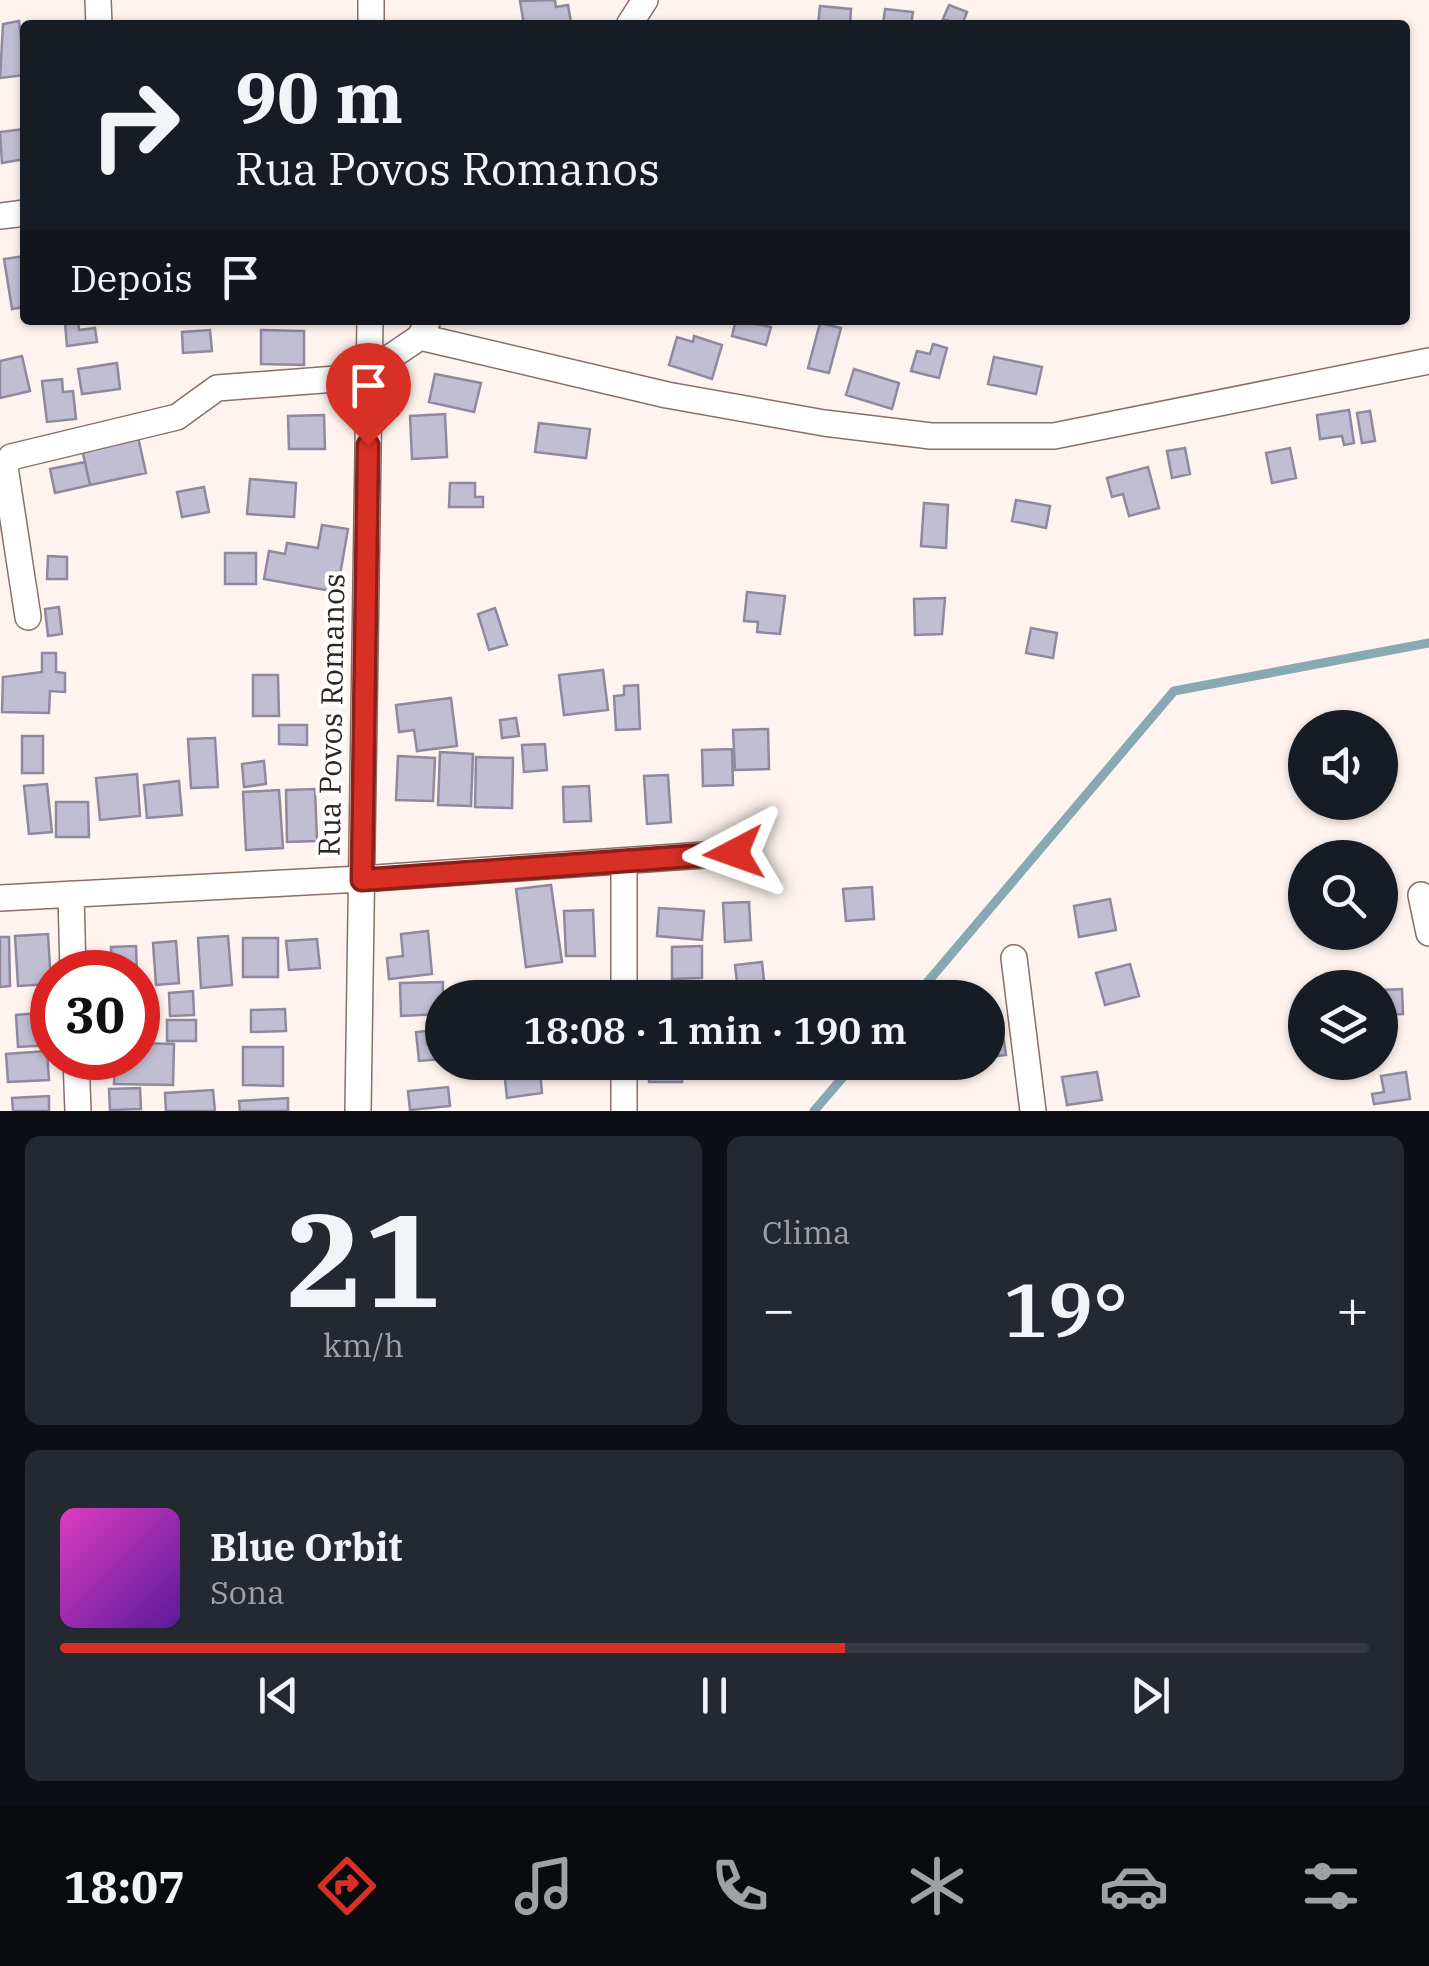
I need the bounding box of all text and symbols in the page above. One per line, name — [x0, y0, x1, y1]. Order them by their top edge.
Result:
text: 90 m — [235, 51, 403, 142]
icon: right — [70, 60, 200, 190]
text: Rua Povos Romanos — [235, 139, 660, 197]
icon: arrive — [213, 250, 268, 305]
text: Depois — [70, 253, 193, 302]
pin — [326, 343, 411, 446]
icon: arrive — [341, 358, 396, 413]
street label: Rua Povos Romanos — [309, 573, 352, 857]
map controls — [1288, 710, 1398, 1080]
button: sound — [1288, 710, 1398, 820]
position arrow — [682, 801, 786, 905]
button: search — [1288, 840, 1398, 950]
speed limit sign: 30 — [30, 950, 160, 1080]
button: layers — [1288, 970, 1398, 1080]
text: 18:08 · 1 min · 190 m — [523, 1005, 907, 1054]
text: 21 — [285, 1174, 442, 1343]
text: Clima — [762, 1211, 850, 1253]
text: 19° — [1003, 1260, 1128, 1358]
text: − — [762, 1273, 795, 1344]
text: + — [1336, 1273, 1369, 1344]
text: km/h — [323, 1324, 404, 1366]
text: Blue Orbit — [210, 1522, 402, 1571]
text: Sona — [210, 1571, 285, 1613]
icon: previous — [251, 1668, 306, 1723]
icon: pause — [687, 1668, 742, 1723]
icon: next — [1123, 1668, 1178, 1723]
icon: directions — [312, 1851, 382, 1921]
icon: music — [509, 1851, 579, 1921]
icon: phone — [705, 1851, 775, 1921]
icon: climate — [902, 1851, 972, 1921]
icon: car — [1099, 1851, 1169, 1921]
icon: filters — [1296, 1851, 1366, 1921]
text: 18:07 — [63, 1857, 185, 1915]

